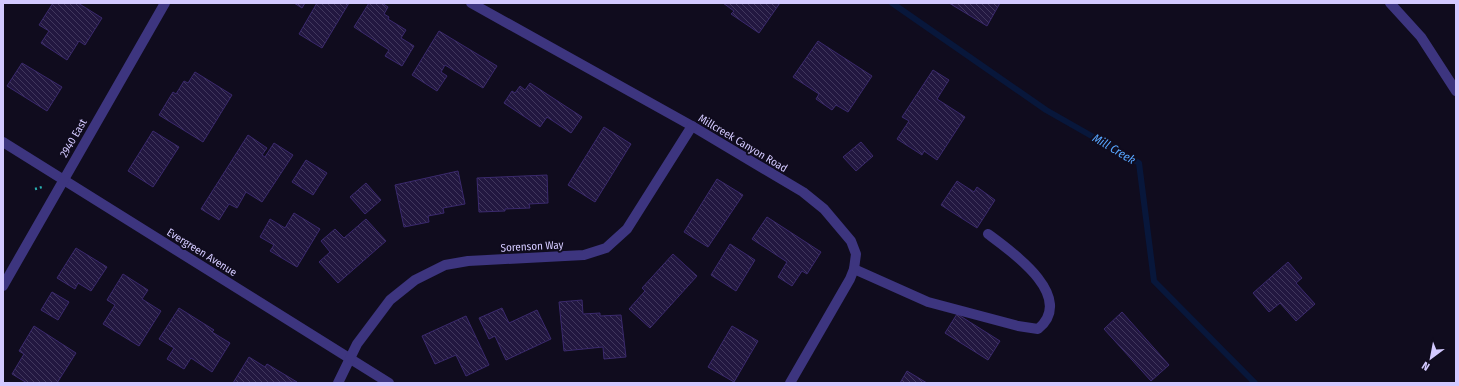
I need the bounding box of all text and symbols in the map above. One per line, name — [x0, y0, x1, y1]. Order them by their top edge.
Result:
street label: Millcreek Canyon Road — [696, 112, 790, 175]
street label: 2940 East — [57, 116, 90, 160]
water label: Mill Creek — [1090, 131, 1138, 167]
street label: Evergreen Avenue — [164, 226, 239, 279]
street label: Sorenson Way — [500, 238, 564, 255]
north arrow — [1411, 338, 1451, 378]
text: N — [1420, 359, 1432, 373]

